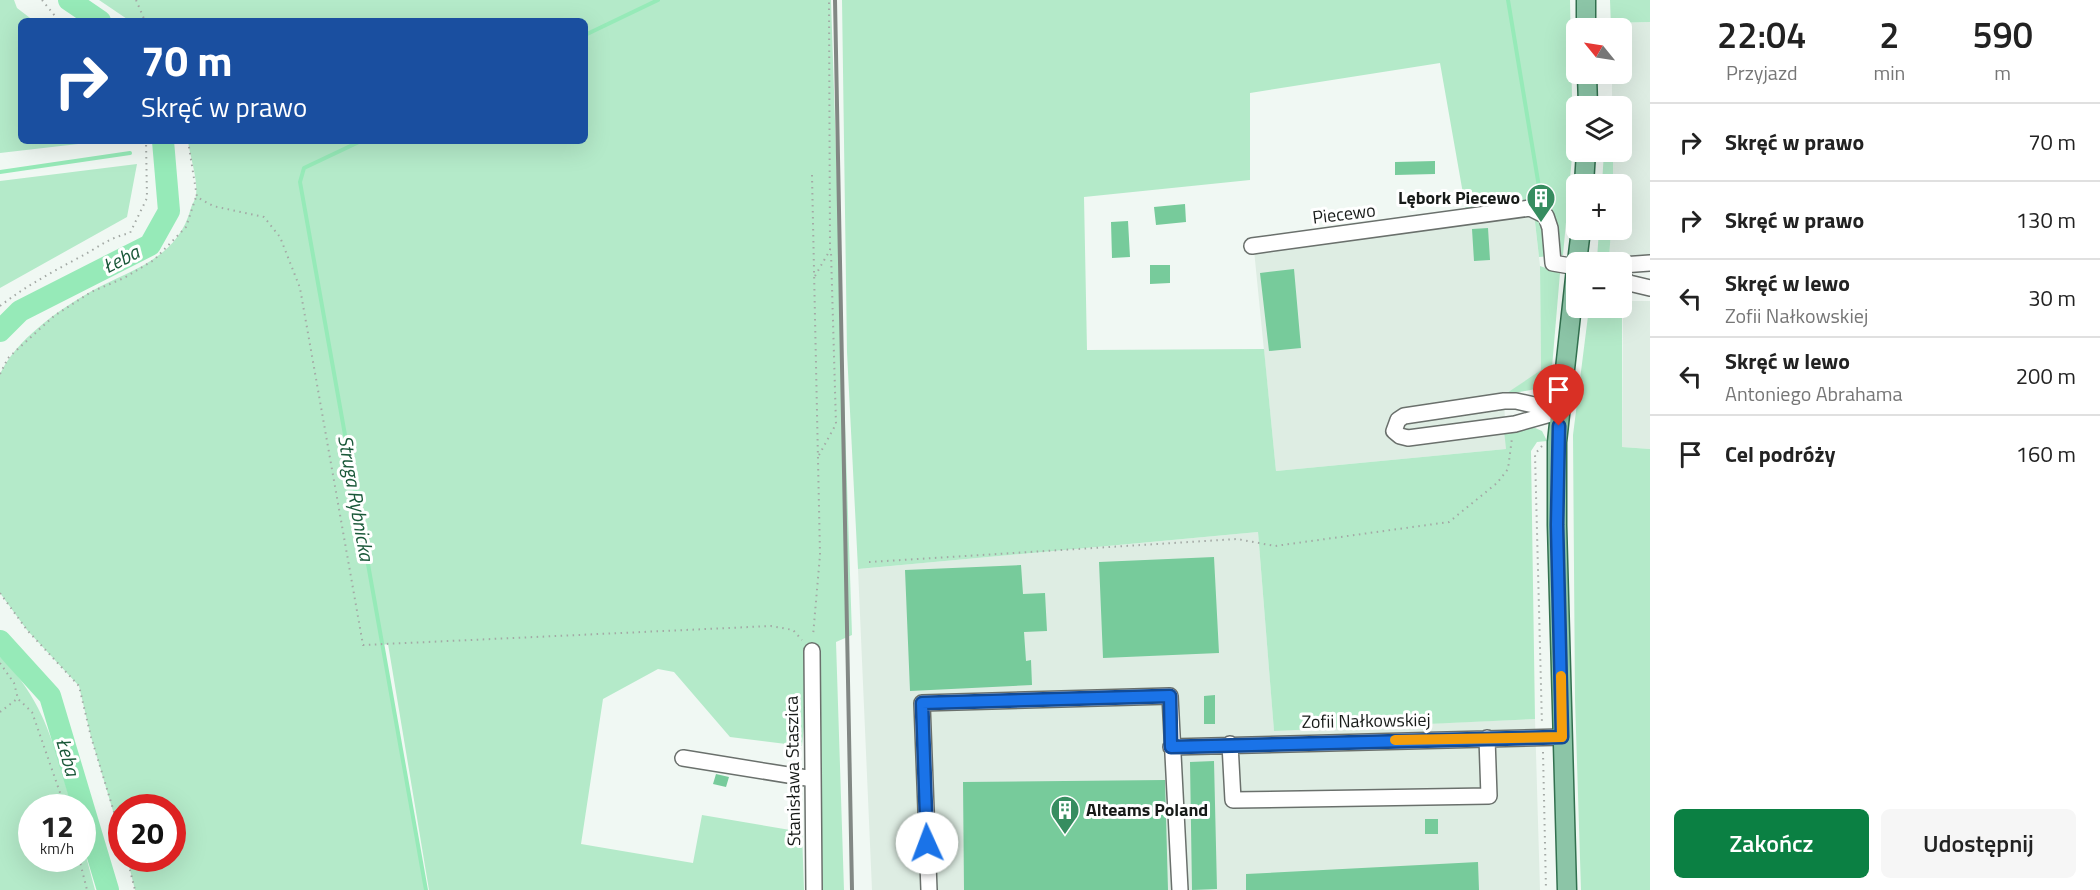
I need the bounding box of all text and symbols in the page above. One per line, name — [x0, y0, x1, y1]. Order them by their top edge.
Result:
text: 22:04 — [1717, 7, 1806, 62]
text: 2 — [1879, 7, 1899, 62]
text: 590 — [1972, 7, 2033, 62]
north arrow — [1566, 18, 1632, 84]
map controls — [1566, 18, 1632, 318]
text: 70 m — [141, 28, 233, 92]
icon: right — [42, 42, 120, 120]
text: Przyjazd — [1726, 57, 1797, 88]
text: min — [1873, 57, 1905, 88]
text: m — [1994, 57, 2011, 88]
text: Skręć w prawo — [141, 86, 307, 127]
button: layers — [1566, 96, 1632, 162]
text: Skręć w prawo — [1725, 125, 1864, 159]
text: 70 m — [2028, 125, 2076, 159]
icon: right — [1674, 126, 1707, 159]
button: + — [1566, 174, 1632, 240]
building icon: Lębork Piecewo — [1525, 182, 1557, 224]
place label: Lębork Piecewo — [1398, 184, 1520, 211]
street label: Piecewo — [1311, 196, 1377, 231]
text: Skręć w prawo — [1725, 203, 1864, 237]
text: 130 m — [2016, 203, 2076, 237]
icon: right — [1674, 204, 1707, 237]
water label: Łeba — [97, 236, 145, 281]
button: − — [1566, 252, 1632, 318]
text: Skręć w lewo — [1725, 266, 1850, 300]
text: 30 m — [2028, 281, 2076, 315]
icon: left — [1674, 282, 1707, 315]
text: Zofii Nałkowskiej — [1725, 300, 1868, 331]
text: Skręć w lewo — [1725, 344, 1850, 378]
text: 200 m — [2016, 359, 2076, 393]
icon: left — [1674, 360, 1707, 393]
pin — [1533, 364, 1584, 426]
icon: arrive — [1542, 373, 1575, 406]
text: Antoniego Abrahama — [1725, 378, 1903, 409]
water label: Struga Rybnicka — [330, 432, 383, 564]
text: Cel podróży — [1725, 437, 1835, 471]
text: 160 m — [2016, 437, 2076, 471]
icon: arrive — [1674, 438, 1707, 471]
street label: Stanisława Staszica — [778, 696, 807, 846]
street label: Zofii Nałkowskiej — [1301, 706, 1431, 735]
water label: Łeba — [48, 734, 89, 780]
speed limit sign: 20 — [108, 794, 186, 872]
building icon: Alteams Poland — [1049, 794, 1081, 836]
place label: Alteams Poland — [1086, 796, 1208, 823]
text: 12 — [40, 803, 74, 849]
button: Zakończ — [1674, 809, 1869, 878]
button: Udostępnij — [1881, 809, 2076, 878]
position arrow — [895, 811, 959, 875]
text: km/h — [40, 837, 74, 860]

